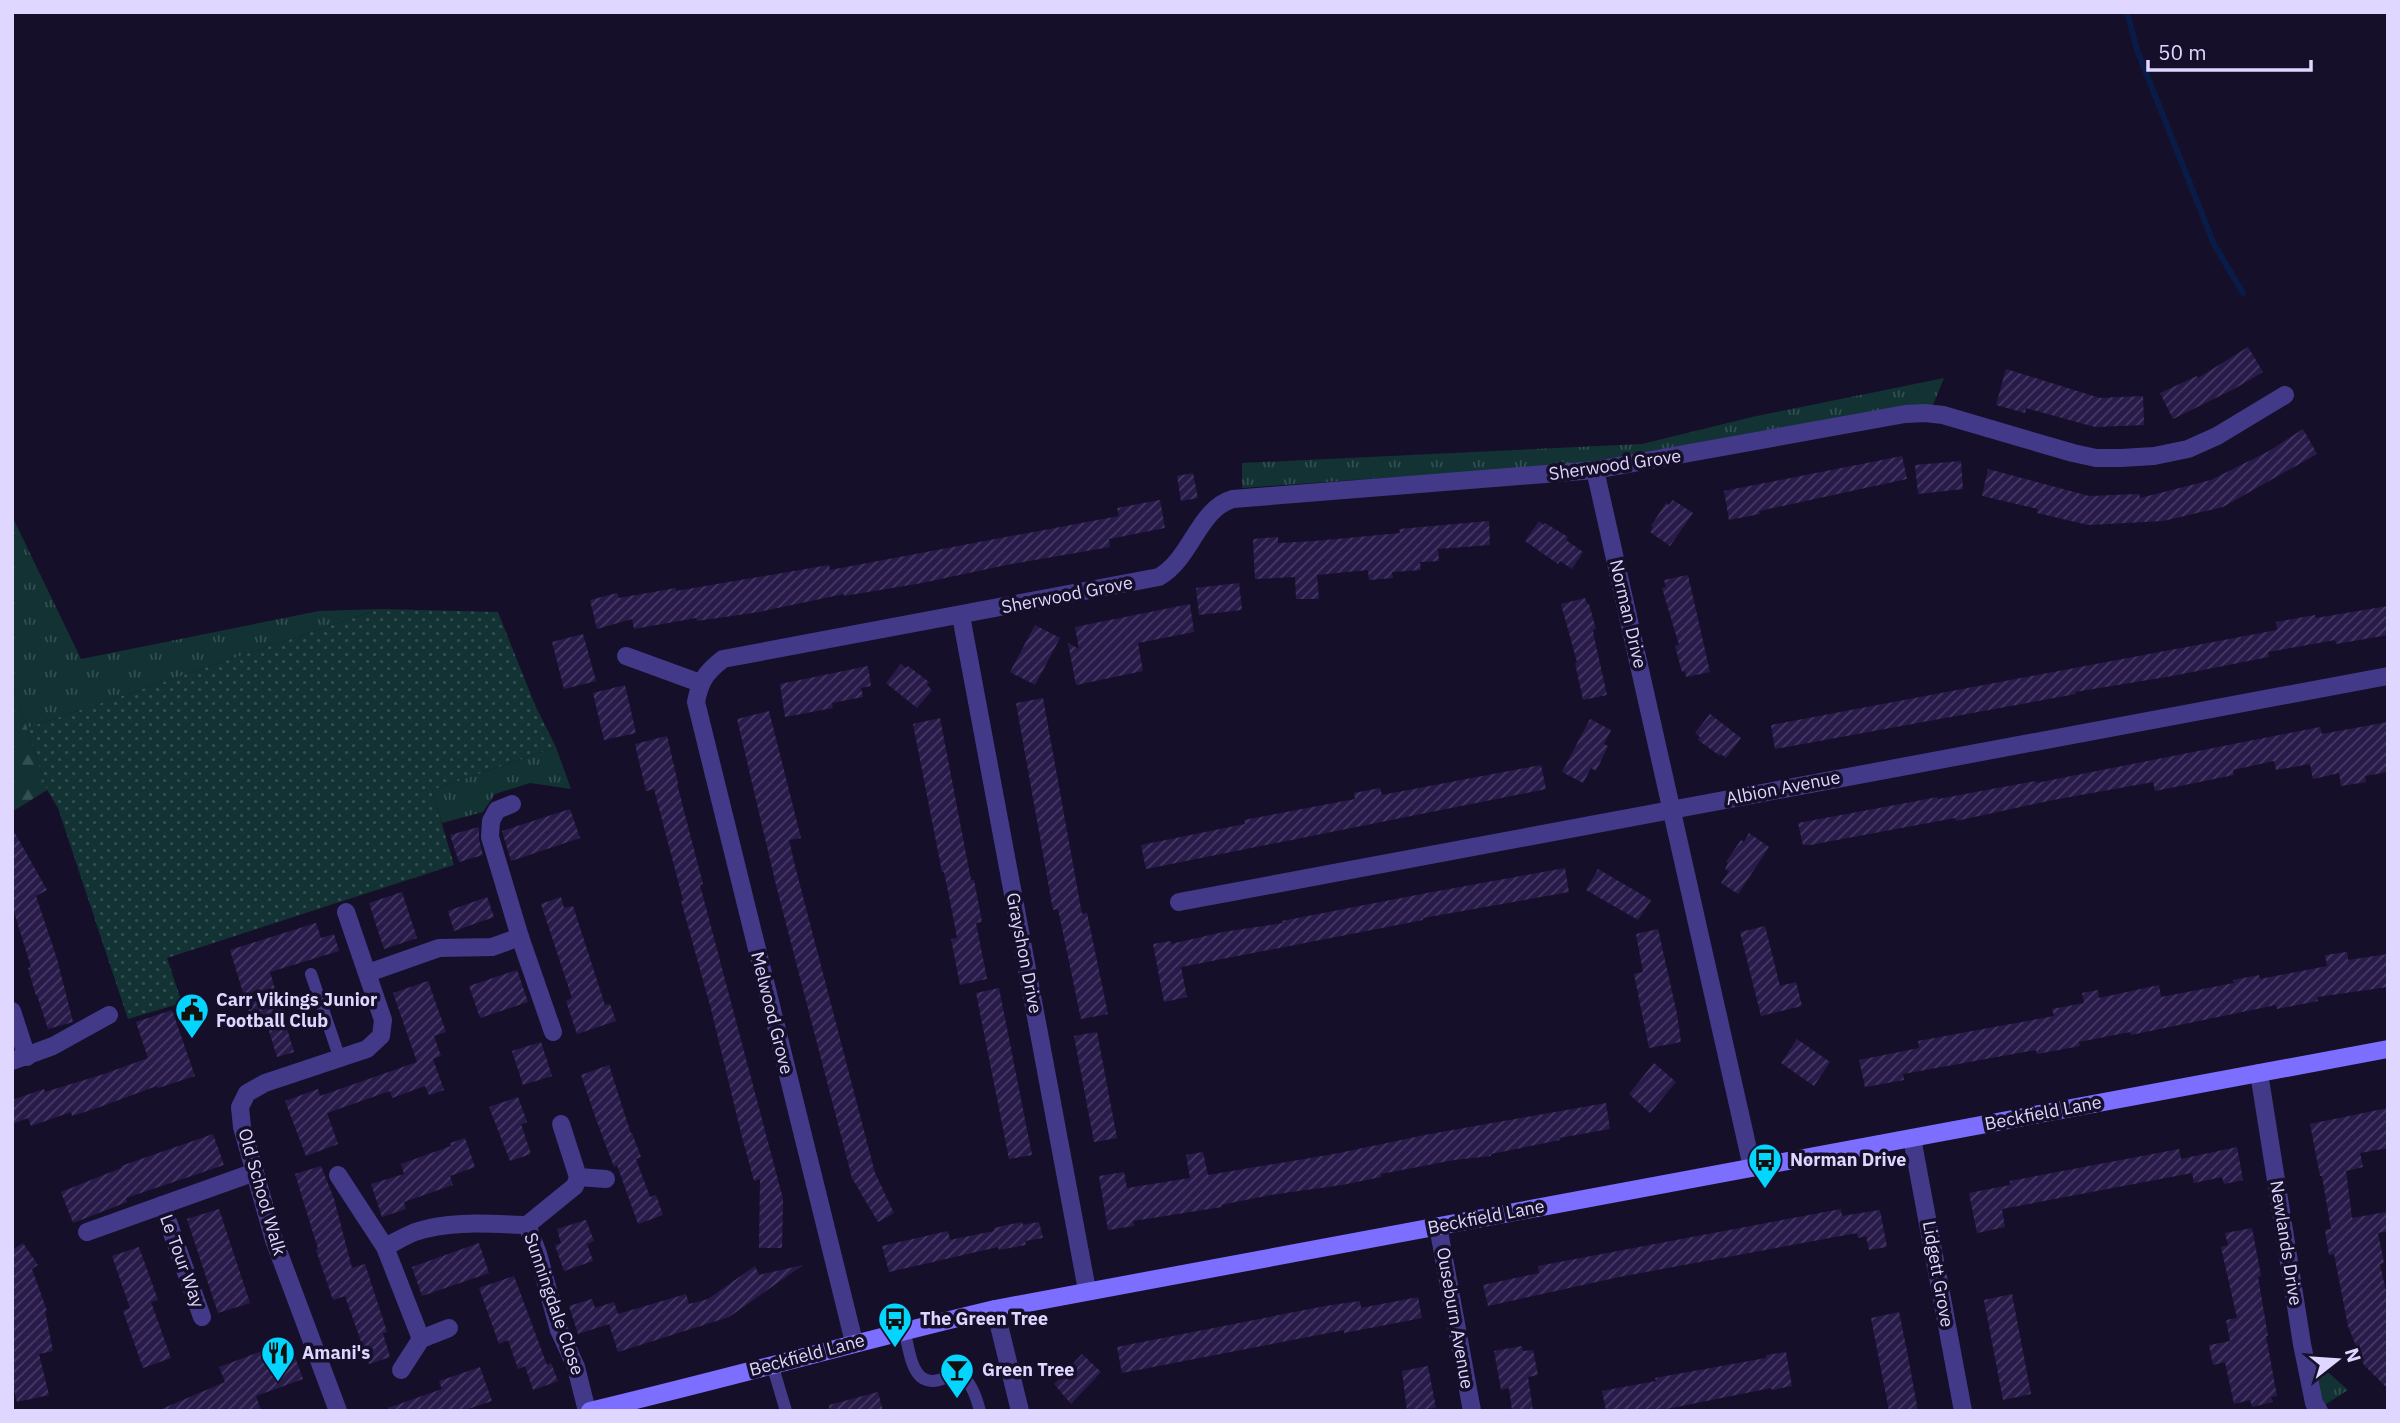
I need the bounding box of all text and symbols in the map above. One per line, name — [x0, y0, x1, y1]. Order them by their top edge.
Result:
scale bar — [2148, 28, 2311, 72]
text: 50 m — [2158, 38, 2207, 66]
street label: Sherwood Grove — [1547, 444, 1683, 485]
street label: Norman Drive — [1605, 557, 1652, 671]
street label: Sherwood Grove — [999, 570, 1135, 619]
street label: Albion Avenue — [1724, 765, 1842, 810]
street label: Grayshon Drive — [1001, 890, 1048, 1015]
street label: Melwood Grove — [746, 949, 799, 1077]
place label: Carr Vikings Junior Football Club — [216, 988, 377, 1032]
public building icon: Carr Vikings Junior Football Club — [173, 991, 211, 1040]
street label: Beckfield Lane — [1983, 1090, 2103, 1135]
street label: Old School Walk — [233, 1126, 292, 1259]
bus stop icon: Norman Drive — [1746, 1141, 1784, 1190]
place label: Norman Drive — [1790, 1148, 1906, 1171]
street label: Newlands Drive — [2265, 1179, 2308, 1307]
street label: Beckfield Lane — [1426, 1194, 1546, 1239]
street label: Le Tour Way — [155, 1211, 210, 1311]
street label: Lidgett Grove — [1918, 1219, 1959, 1329]
street label: Sunningdale Close — [519, 1230, 590, 1378]
street label: Ouseburn Avenue — [1432, 1245, 1479, 1391]
bus stop icon: The Green Tree — [876, 1300, 914, 1349]
place label: The Green Tree — [920, 1307, 1048, 1330]
north arrow — [2302, 1325, 2372, 1395]
street label: Beckfield Lane — [747, 1328, 867, 1381]
restaurant icon: Amani's — [259, 1334, 297, 1383]
place label: Amani's — [302, 1341, 370, 1364]
text: N — [2340, 1345, 2367, 1365]
bar icon: Green Tree — [938, 1351, 976, 1400]
place label: Green Tree — [982, 1358, 1074, 1381]

